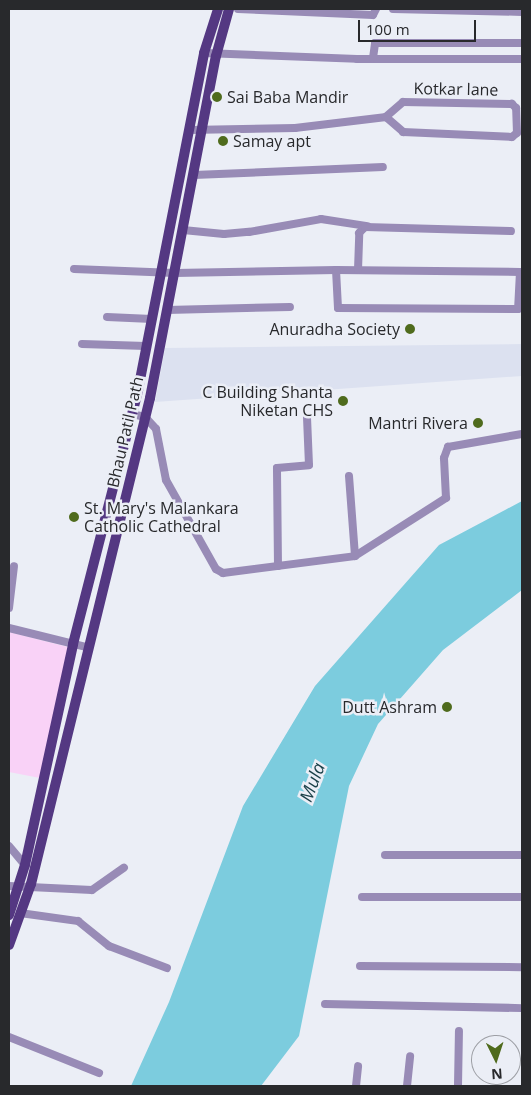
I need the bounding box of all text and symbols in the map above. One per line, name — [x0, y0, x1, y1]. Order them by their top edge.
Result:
scale bar — [361, 10, 478, 42]
text: 100 m — [366, 19, 410, 39]
street label: Kotkar lane — [413, 79, 499, 99]
place label: Sai Baba Mandir — [227, 87, 348, 107]
marker: Sai Baba Mandir — [211, 91, 223, 103]
place label: Samay apt — [233, 131, 311, 151]
marker: Samay apt — [217, 135, 229, 147]
place label: Anuradha Society — [269, 319, 400, 339]
marker: Anuradha Society — [404, 323, 416, 335]
street label: Bhau Patil Path — [103, 375, 147, 489]
place label: C Building Shanta Niketan CHS — [202, 382, 333, 420]
marker: C Building Shanta Niketan CHS — [337, 395, 349, 407]
place label: Mantri Rivera — [368, 413, 468, 433]
marker: Mantri Rivera — [472, 417, 484, 429]
place label: St. Mary's Malankara Catholic Cathedral — [84, 498, 239, 536]
marker: St. Mary's Malankara Catholic Cathedral — [68, 511, 80, 523]
place label: Dutt Ashram — [342, 697, 437, 717]
marker: Dutt Ashram — [441, 701, 453, 713]
water label: Mula — [295, 759, 329, 805]
north arrow — [471, 1035, 521, 1085]
text: N — [491, 1065, 503, 1084]

